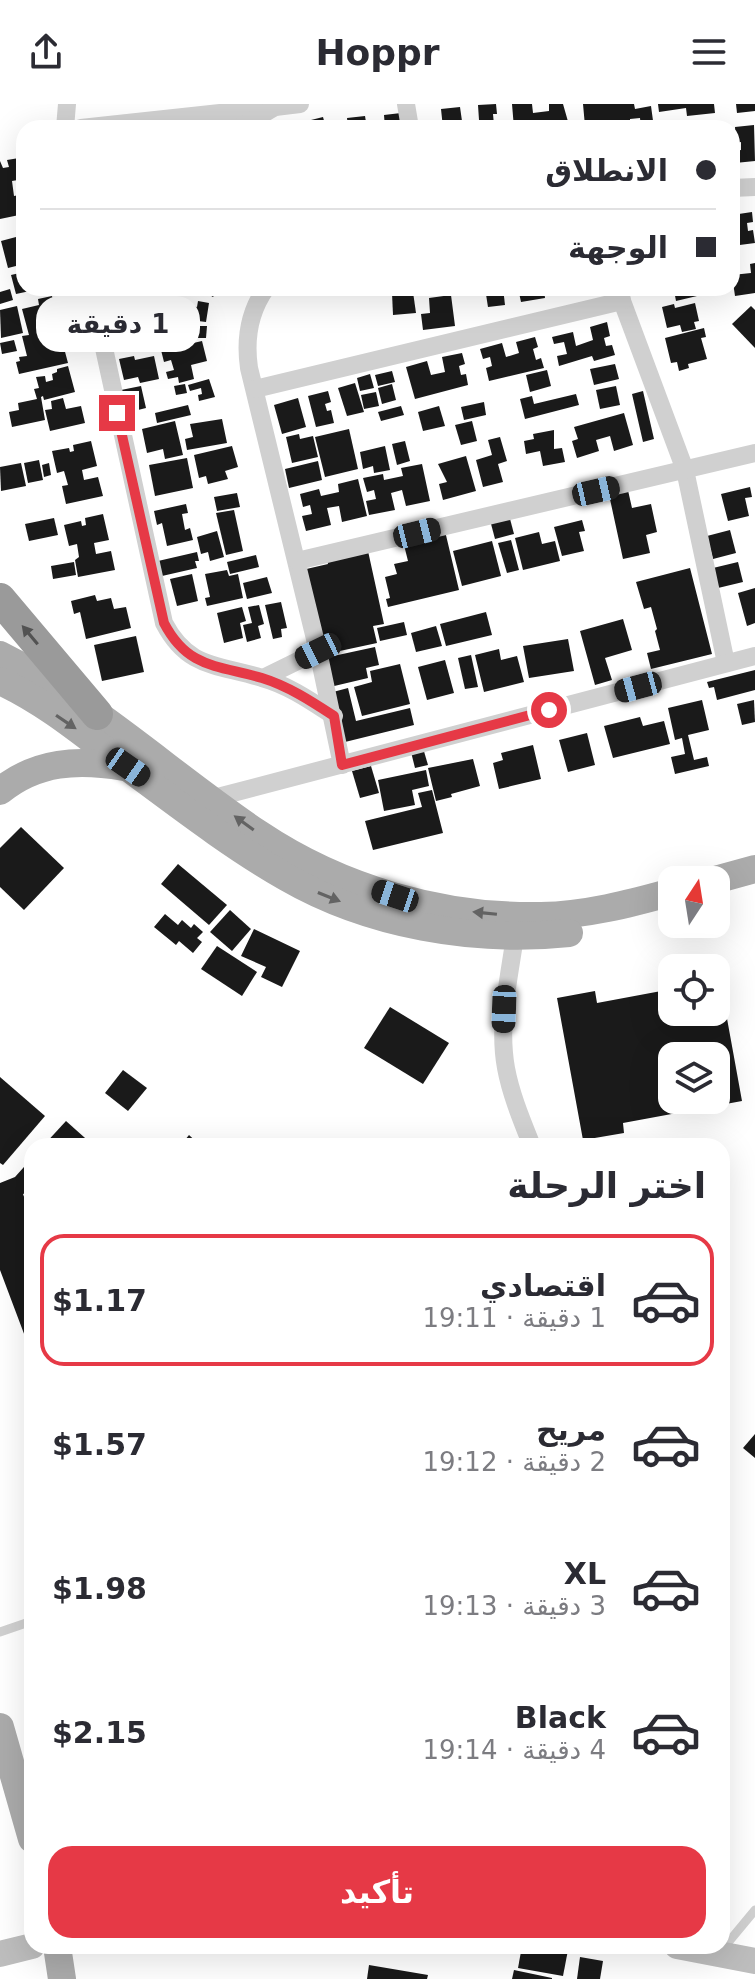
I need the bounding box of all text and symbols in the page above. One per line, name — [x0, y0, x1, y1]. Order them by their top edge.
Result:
icon: share — [24, 30, 68, 74]
icon: menu — [687, 30, 731, 74]
text: Hoppr — [315, 32, 440, 73]
text: الانطلاق — [545, 153, 668, 188]
text: الوجهة — [568, 230, 668, 265]
callout: 1 دقيقة — [35, 297, 199, 353]
text: 1 دقيقة — [67, 309, 169, 339]
route end — [99, 395, 135, 431]
car — [570, 474, 622, 508]
car — [391, 516, 443, 550]
one-way arrow — [22, 625, 39, 645]
car — [291, 630, 345, 672]
car — [612, 669, 664, 705]
route start — [531, 692, 567, 728]
one-way arrow — [56, 714, 77, 729]
car — [101, 743, 155, 791]
one-way arrow — [233, 815, 255, 831]
north arrow — [658, 866, 730, 938]
map controls — [658, 866, 730, 1114]
car — [368, 877, 422, 915]
one-way arrow — [317, 890, 341, 903]
one-way arrow — [472, 906, 497, 919]
button: locate — [658, 954, 730, 1026]
car — [491, 985, 517, 1033]
button: layers — [658, 1042, 730, 1114]
text: اختر الرحلة — [507, 1165, 706, 1206]
icon: car — [630, 1264, 702, 1336]
text: اقتصادي — [480, 1268, 606, 1303]
text: $1.17 — [52, 1283, 147, 1318]
text: 1 دقيقة · 19:11 — [423, 1303, 606, 1333]
icon: car — [630, 1408, 702, 1480]
text: مريح — [536, 1412, 606, 1447]
text: $1.57 — [52, 1427, 147, 1462]
text: 2 دقيقة · 19:12 — [423, 1447, 606, 1477]
icon: car — [630, 1552, 702, 1624]
text: XL — [564, 1556, 606, 1591]
text: $1.98 — [52, 1571, 147, 1606]
text: 3 دقيقة · 19:13 — [423, 1591, 606, 1621]
icon: car — [630, 1696, 702, 1768]
text: Black — [515, 1700, 606, 1735]
text: $2.15 — [52, 1715, 147, 1750]
text: 4 دقيقة · 19:14 — [423, 1735, 606, 1765]
button: تأكيد — [48, 1846, 706, 1938]

